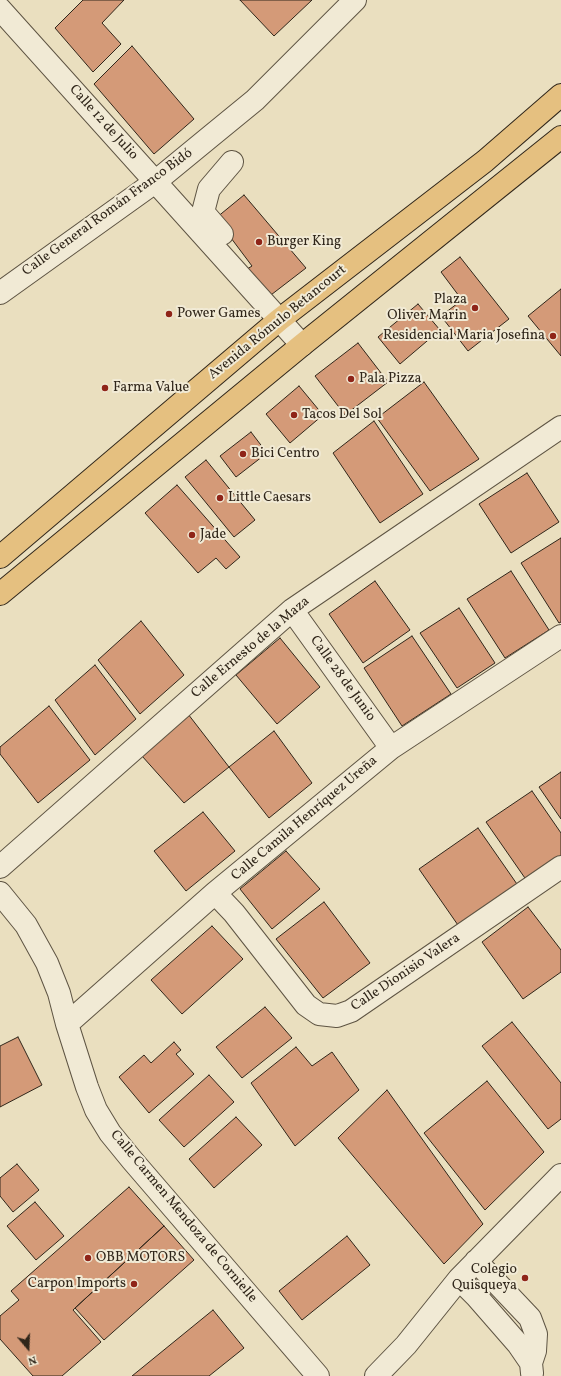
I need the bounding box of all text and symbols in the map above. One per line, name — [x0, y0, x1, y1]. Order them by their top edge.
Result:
street label: Calle 12 de Julio — [65, 82, 141, 164]
street label: Calle General Román Franco Bidó — [20, 146, 196, 280]
place label: Burger King — [267, 234, 341, 250]
marker: Burger King — [254, 237, 264, 247]
street label: Avenida Rómulo Betancourt — [206, 262, 350, 384]
place label: Plaza Oliver Marin — [387, 292, 467, 324]
marker: Plaza Oliver Marin — [470, 303, 480, 313]
place label: Power Games — [177, 306, 260, 322]
marker: Power Games — [164, 309, 174, 319]
place label: Residencial Maria Josefina — [383, 328, 545, 344]
marker: Residencial Maria Josefina — [548, 331, 558, 341]
place label: Pala Pizza — [359, 371, 421, 387]
marker: Pala Pizza — [346, 374, 356, 384]
place label: Farma Value — [113, 380, 189, 396]
marker: Farma Value — [100, 383, 110, 393]
place label: Tacos Del Sol — [302, 407, 382, 423]
marker: Tacos Del Sol — [289, 410, 299, 420]
place label: Bici Centro — [251, 446, 320, 462]
marker: Bici Centro — [238, 449, 248, 459]
place label: Little Caesars — [228, 490, 311, 506]
marker: Little Caesars — [215, 493, 225, 503]
place label: Jade — [200, 527, 226, 543]
marker: Jade — [187, 530, 197, 540]
street label: Calle Ernesto de la Maza — [188, 594, 314, 702]
street label: Calle 28 de Junio — [305, 633, 379, 725]
street label: Calle Camila Henríquez Ureña — [229, 753, 381, 885]
street label: Calle Dionisio Valera — [348, 930, 464, 1016]
street label: Calle Carmen Mendoza de Cornielle — [106, 1127, 260, 1307]
place label: OBB MOTORS — [96, 1250, 185, 1266]
marker: OBB MOTORS — [83, 1253, 93, 1263]
place label: Colegio Quisqueya — [452, 1262, 517, 1294]
marker: Colegio Quisqueya — [520, 1273, 530, 1283]
place label: Carpon Imports — [28, 1276, 126, 1292]
marker: Carpon Imports — [129, 1279, 139, 1289]
north arrow — [8, 1328, 48, 1368]
text: N — [26, 1351, 38, 1368]

